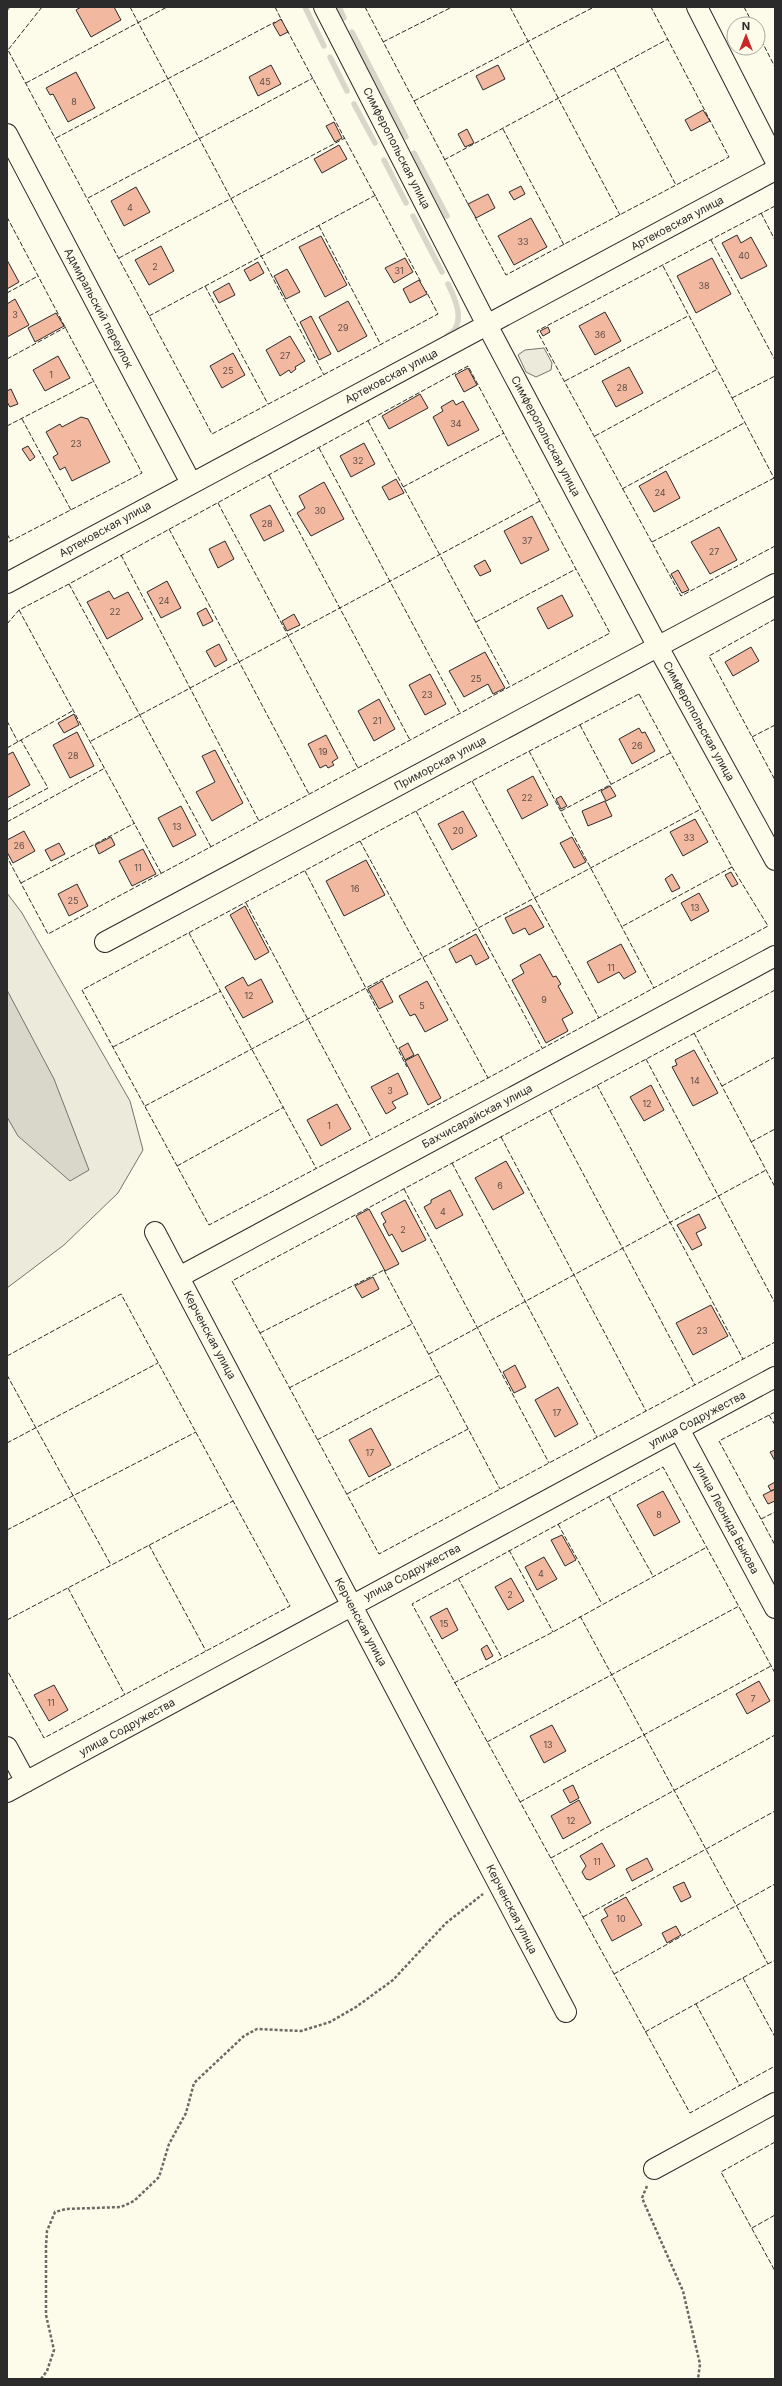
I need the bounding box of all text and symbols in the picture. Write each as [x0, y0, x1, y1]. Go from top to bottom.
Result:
north arrow [726, 16, 766, 56]
text: N [742, 19, 750, 33]
house number: 45 [259, 76, 271, 87]
street label: Симферопольская улица [360, 85, 434, 211]
house number: 8 [71, 96, 77, 107]
street label: Артековская улица [628, 193, 726, 253]
house number: 4 [127, 202, 133, 213]
house number: 33 [517, 236, 529, 247]
street label: Адмиральский переулок [61, 246, 137, 370]
house number: 40 [738, 250, 750, 261]
house number: 2 [152, 261, 158, 272]
house number: 31 [394, 265, 404, 276]
house number: 38 [698, 280, 710, 291]
house number: 3 [12, 309, 18, 320]
house number: 29 [337, 322, 349, 333]
house number: 36 [594, 329, 606, 340]
street label: Артековская улица [342, 346, 440, 406]
house number: 27 [280, 350, 290, 361]
house number: 25 [223, 365, 233, 376]
house number: 1 [49, 369, 53, 380]
street label: Симферопольская улица [508, 373, 584, 499]
house number: 28 [616, 382, 628, 393]
house number: 34 [450, 418, 462, 429]
house number: 23 [70, 438, 82, 449]
house number: 32 [352, 455, 364, 466]
house number: 24 [654, 487, 666, 498]
street label: Артековская улица [57, 498, 153, 560]
house number: 30 [314, 505, 326, 516]
house number: 28 [261, 518, 273, 529]
house number: 37 [522, 535, 532, 546]
house number: 27 [709, 546, 719, 557]
house number: 24 [158, 595, 170, 606]
house number: 22 [110, 606, 120, 617]
street label: Симферопольская улица [660, 659, 738, 783]
house number: 25 [471, 673, 481, 684]
house number: 23 [421, 689, 433, 700]
house number: 21 [372, 715, 382, 726]
street label: Приморская улица [392, 733, 488, 793]
house number: 26 [631, 740, 643, 751]
house number: 19 [318, 746, 328, 757]
house number: 28 [67, 750, 79, 761]
house number: 22 [522, 792, 532, 803]
house number: 13 [172, 821, 182, 832]
house number: 20 [452, 825, 464, 836]
house number: 33 [683, 832, 695, 843]
house number: 26 [13, 840, 25, 851]
house number: 11 [134, 862, 142, 873]
house number: 16 [350, 883, 360, 894]
house number: 25 [68, 895, 78, 906]
house number: 13 [690, 902, 700, 913]
house number: 11 [607, 962, 615, 973]
house number: 12 [244, 990, 254, 1001]
house number: 9 [541, 994, 547, 1005]
house number: 5 [419, 1000, 425, 1011]
house number: 14 [690, 1075, 700, 1086]
street label: Бахчисарайская улица [419, 1081, 535, 1151]
house number: 3 [387, 1085, 393, 1096]
house number: 12 [642, 1098, 652, 1109]
house number: 1 [327, 1120, 331, 1131]
house number: 6 [497, 1180, 503, 1191]
house number: 4 [440, 1206, 446, 1217]
house number: 2 [400, 1224, 406, 1235]
street label: Керченская улица [181, 1288, 239, 1382]
house number: 23 [696, 1325, 708, 1336]
street label: улица Содружества [646, 1388, 748, 1450]
house number: 17 [553, 1407, 561, 1418]
house number: 17 [366, 1447, 374, 1458]
street label: улица Леонида Быкова [692, 1460, 762, 1576]
house number: 8 [656, 1509, 662, 1520]
street label: улица Содружества [361, 1541, 463, 1603]
house number: 4 [538, 1568, 544, 1579]
street label: Керченская улица [332, 1575, 390, 1669]
house number: 2 [507, 1589, 513, 1600]
house number: 15 [439, 1618, 449, 1629]
house number: 7 [750, 1693, 756, 1704]
street label: улица Содружества [77, 1695, 177, 1759]
house number: 11 [47, 1697, 55, 1708]
house number: 13 [543, 1739, 553, 1750]
house number: 12 [566, 1815, 576, 1826]
house number: 11 [593, 1856, 601, 1867]
street label: Керченская улица [483, 1862, 541, 1956]
house number: 10 [616, 1913, 626, 1924]

